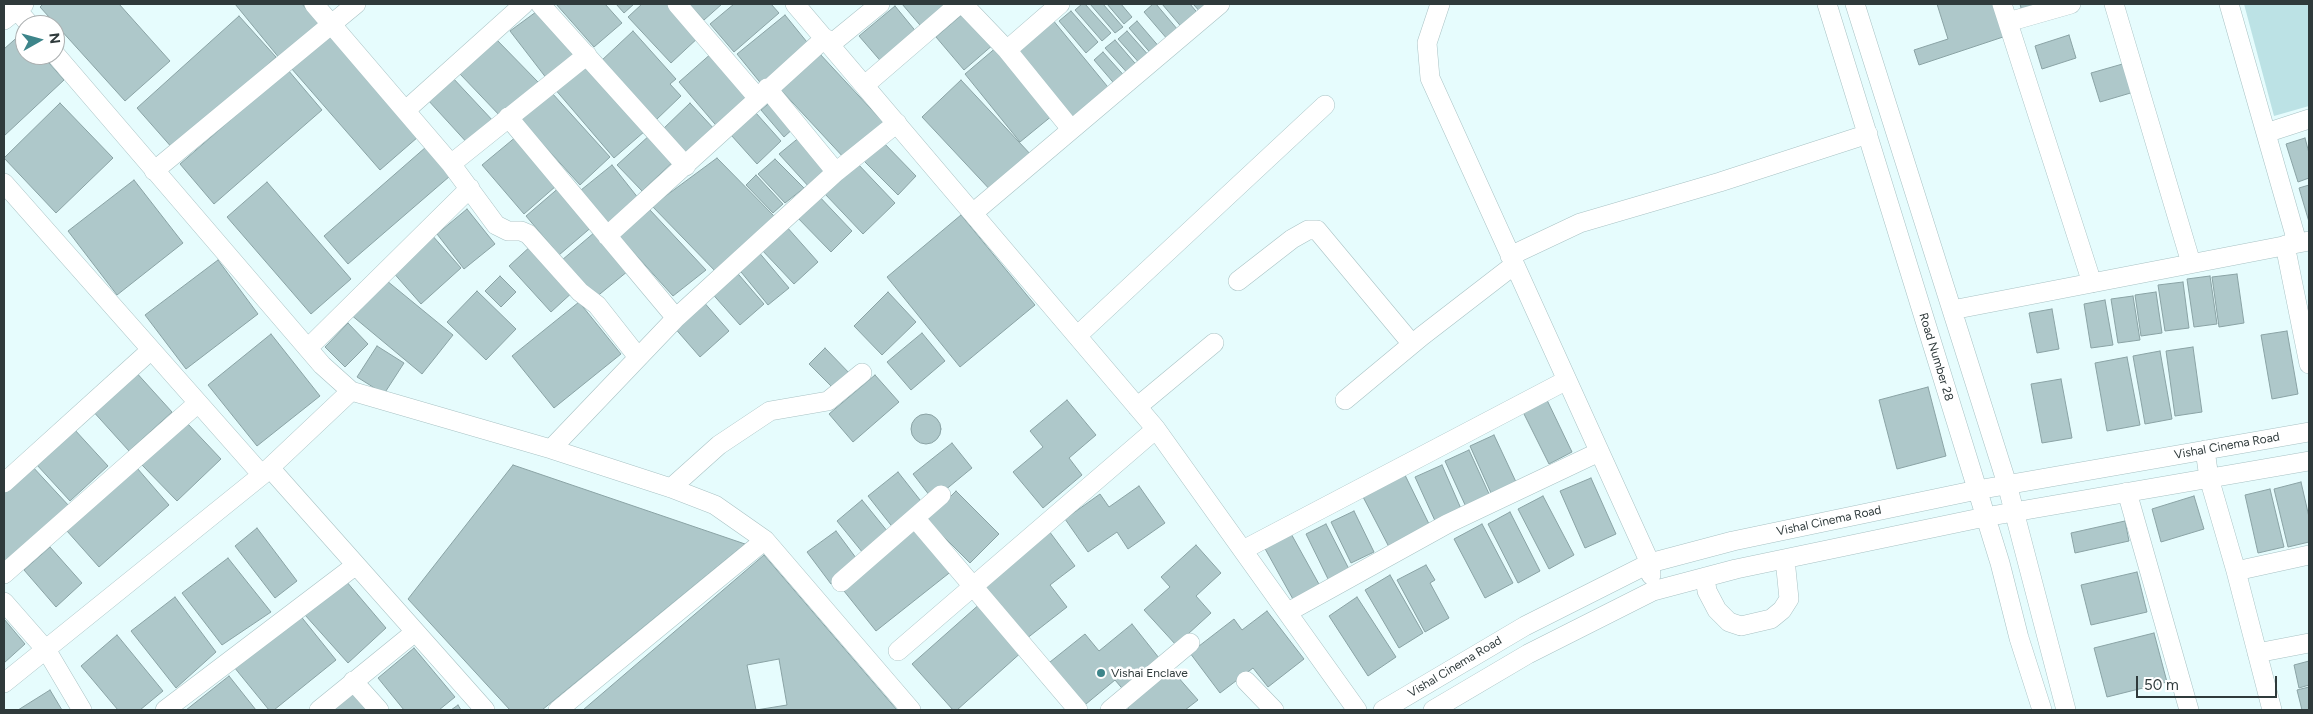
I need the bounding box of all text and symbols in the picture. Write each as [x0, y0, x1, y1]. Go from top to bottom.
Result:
north arrow [15, 15, 65, 65]
text: N [45, 32, 63, 45]
street label: Road Number 28 [1916, 311, 1956, 403]
street label: Vishal Cinema Road [2173, 430, 2281, 462]
street label: Vishal Cinema Road [1775, 503, 1883, 539]
street label: Vishal Cinema Road [1406, 633, 1504, 701]
place label: Vishai Enclave [1111, 666, 1188, 680]
scale bar [2138, 666, 2279, 698]
marker: Vishai Enclave [1095, 667, 1107, 679]
text: 50 m [2144, 676, 2179, 694]

